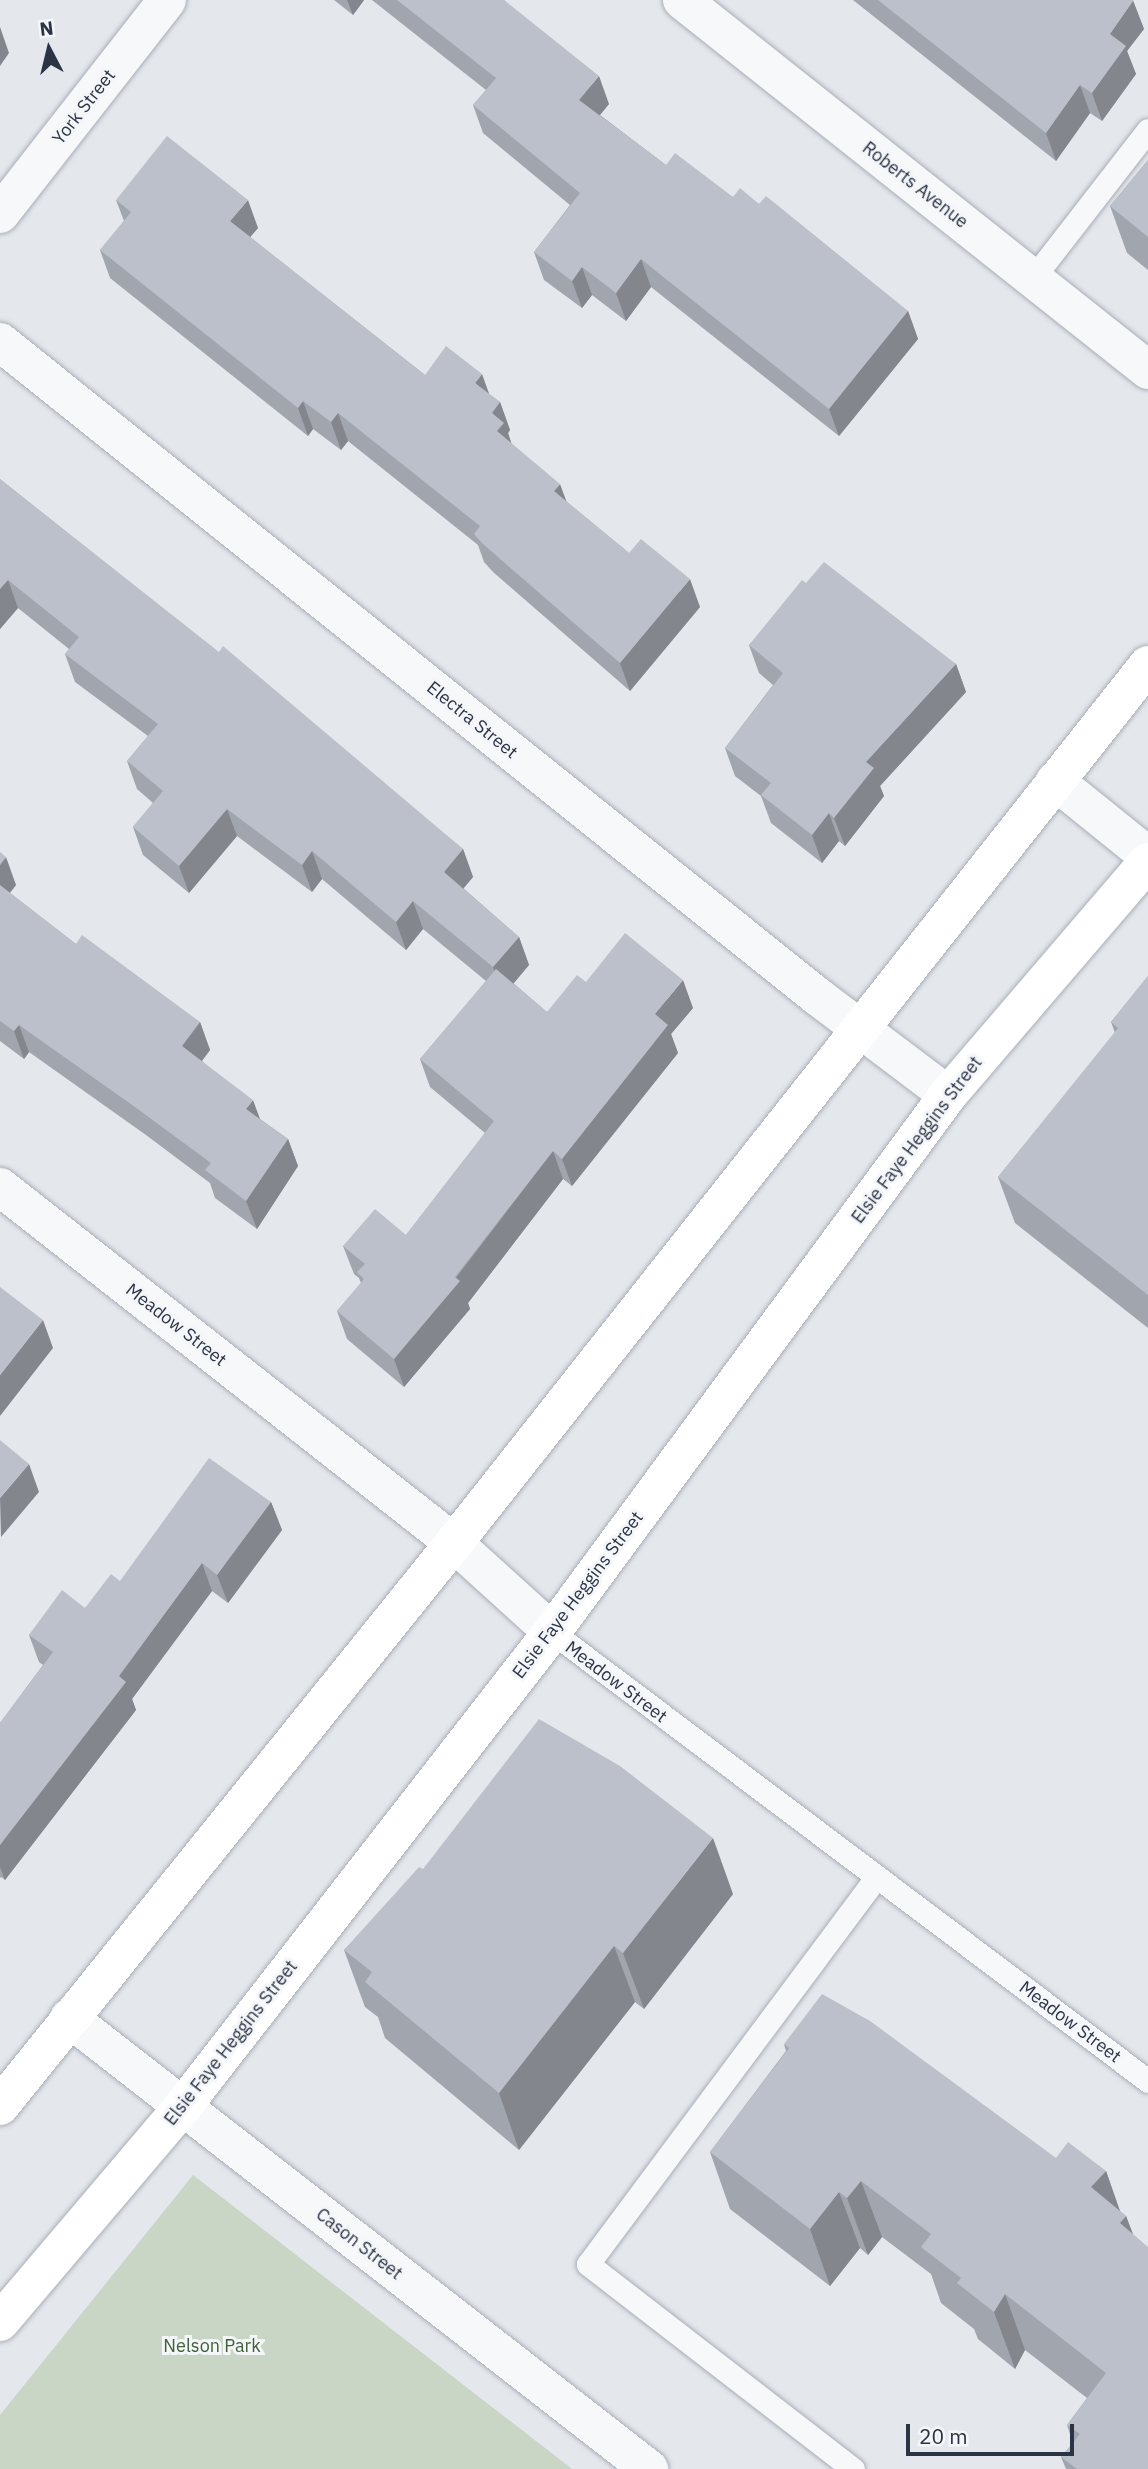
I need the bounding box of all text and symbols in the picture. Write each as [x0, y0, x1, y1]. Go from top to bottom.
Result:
north arrow [14, 14, 84, 84]
text: N [38, 15, 55, 41]
street label: York Street [48, 65, 120, 149]
street label: Roberts Avenue [858, 137, 972, 233]
street label: Electra Street [422, 677, 522, 763]
street label: Elsie Faye Heggins Street [847, 1052, 987, 1228]
street label: Meadow Street [121, 1279, 231, 1371]
street label: Elsie Faye Heggins Street [508, 1507, 648, 1683]
street label: Meadow Street [561, 1637, 671, 1727]
street label: Elsie Faye Heggins Street [160, 1956, 302, 2130]
street label: Meadow Street [1015, 1977, 1125, 2067]
street label: Cason Street [312, 2204, 406, 2284]
park label: Nelson Park [163, 2335, 261, 2357]
scale bar [910, 2410, 1078, 2454]
text: 20 m [919, 2422, 968, 2450]

